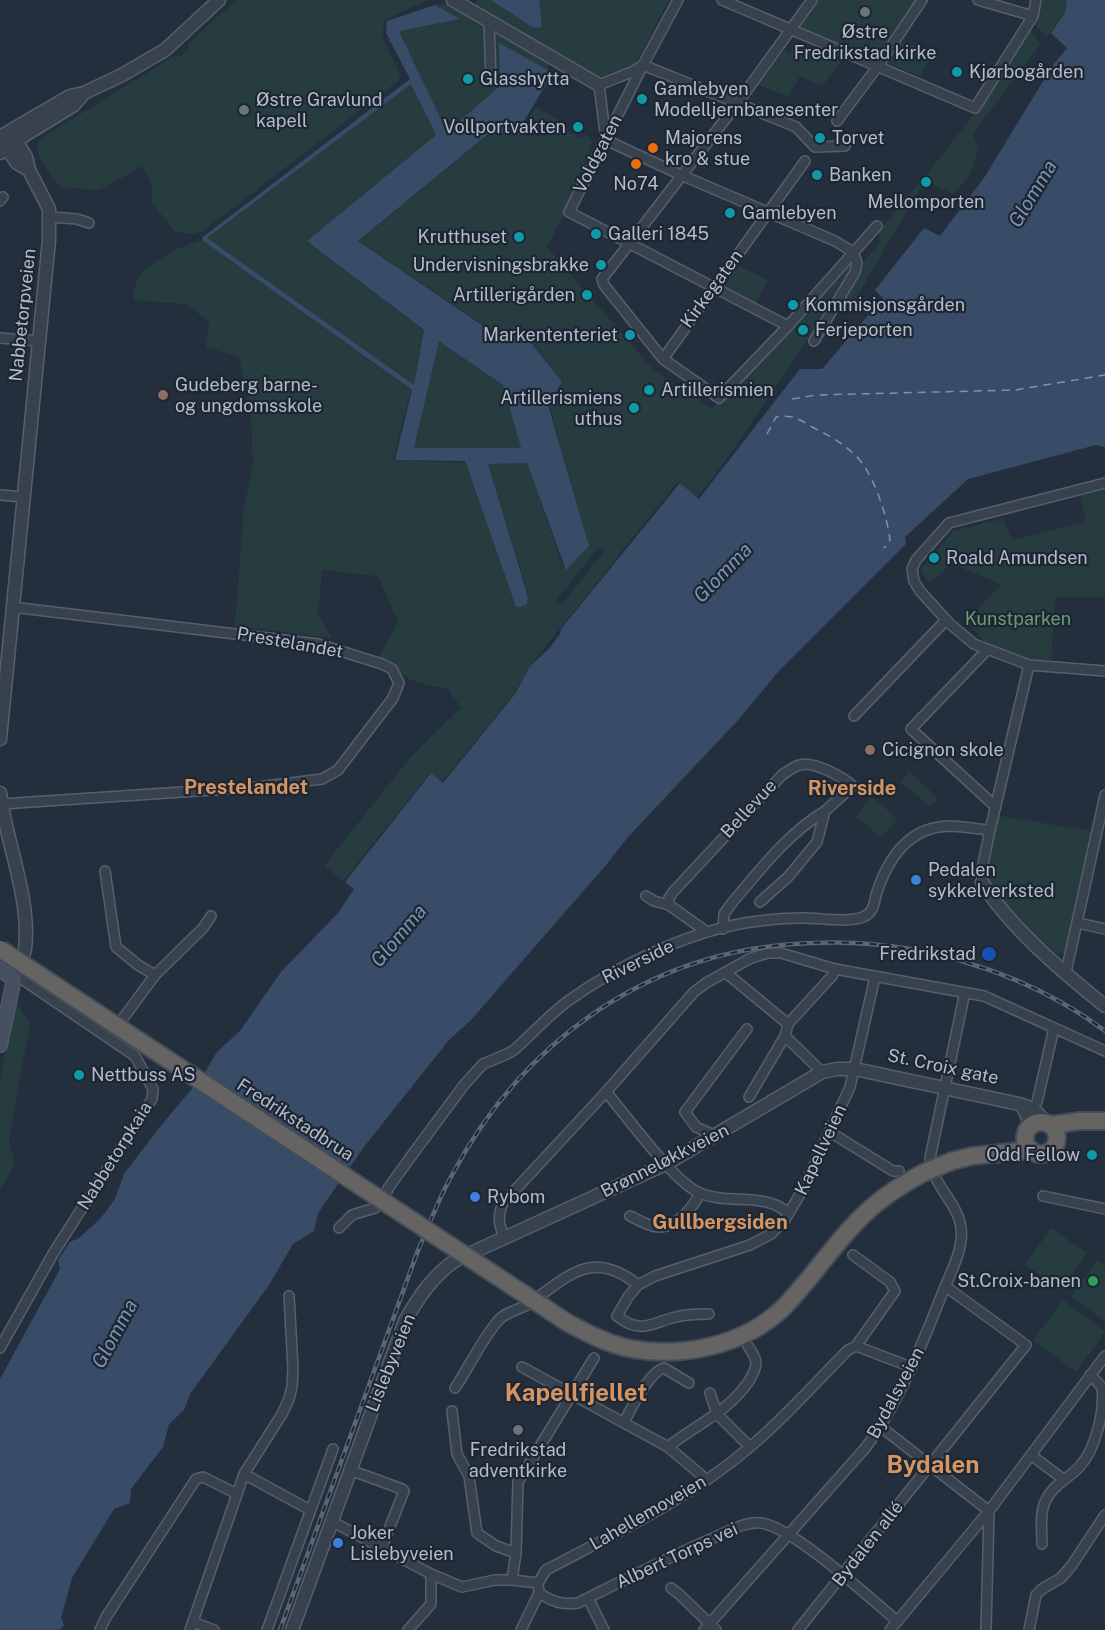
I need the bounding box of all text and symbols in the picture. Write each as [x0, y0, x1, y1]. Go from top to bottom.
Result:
marker: Østre Fredrikstad kirke [858, 5, 872, 19]
place label: Østre Fredrikstad kirke [794, 21, 936, 63]
place label: Kjørbogården [969, 61, 1084, 83]
marker: Kjørbogården [950, 65, 964, 79]
place label: Glasshytta [480, 68, 569, 90]
marker: Glasshytta [461, 72, 475, 86]
place label: Gamlebyen Modelljernbanesenter [654, 78, 838, 121]
place label: Østre Gravlund kapell [256, 89, 382, 132]
marker: Gamlebyen Modelljernbanesenter [635, 92, 649, 106]
marker: Østre Gravlund kapell [237, 103, 251, 117]
street label: Voldgaten [569, 111, 627, 197]
place label: Vollportvakten [443, 116, 566, 138]
marker: Vollportvakten [571, 120, 585, 134]
place label: Majorens kro & stue [665, 127, 750, 170]
place label: Torvet [832, 127, 885, 149]
marker: Torvet [813, 131, 827, 145]
marker: Majorens kro & stue [646, 141, 660, 155]
water label: Glomma [1004, 156, 1062, 232]
marker: No74 [629, 157, 643, 171]
place label: Banken [829, 164, 892, 186]
marker: Banken [810, 168, 824, 182]
place label: No74 [613, 173, 659, 195]
marker: Mellomporten [919, 175, 933, 189]
place label: Mellomporten [868, 191, 984, 213]
place label: Gamlebyen [742, 202, 837, 224]
marker: Gamlebyen [723, 206, 737, 220]
place label: Galleri 1845 [608, 223, 709, 245]
place label: Krutthuset [417, 226, 507, 248]
marker: Galleri 1845 [589, 227, 603, 241]
marker: Krutthuset [512, 230, 526, 244]
street label: Kirkegaten [676, 246, 748, 332]
street label: Nabbetorpveien [5, 248, 41, 382]
place label: Undervisningsbrakke [412, 254, 589, 276]
marker: Undervisningsbrakke [594, 258, 608, 272]
place label: Artillerigården [453, 284, 575, 306]
marker: Artillerigården [580, 288, 594, 302]
place label: Kommisjonsgården [805, 294, 965, 316]
marker: Kommisjonsgården [786, 298, 800, 312]
place label: Ferjeporten [815, 319, 913, 341]
marker: Ferjeporten [796, 323, 810, 337]
place label: Markententeriet [483, 324, 618, 346]
marker: Markententeriet [623, 328, 637, 342]
place label: Gudeberg barne- og ungdomsskole [175, 374, 322, 416]
place label: Artillerismien [661, 379, 774, 401]
marker: Artillerismien [642, 383, 656, 397]
place label: Artillerismiens uthus [500, 387, 622, 430]
marker: Gudeberg barne- og ungdomsskole [156, 388, 170, 402]
marker: Artillerismiens uthus [627, 401, 641, 415]
water label: Glomma [689, 538, 757, 608]
place label: Roald Amundsen [946, 547, 1088, 569]
marker: Roald Amundsen [927, 551, 941, 565]
park label: Kunstparken [965, 608, 1071, 630]
street label: Prestelandet [235, 623, 345, 663]
place label: Cicignon skole [882, 739, 1004, 761]
marker: Cicignon skole [863, 743, 877, 757]
street label: Bellevue [716, 775, 782, 843]
district label: Prestelandet [184, 776, 308, 800]
district label: Riverside [808, 777, 896, 801]
place label: Pedalen sykkelverksted [928, 859, 1054, 902]
marker: Pedalen sykkelverksted [909, 873, 923, 887]
water label: Glomma [366, 900, 432, 972]
street label: Riverside [599, 935, 677, 989]
place label: Fredrikstad [879, 943, 976, 965]
marker: Fredrikstad [980, 945, 998, 963]
street label: St. Croix gate [885, 1045, 1001, 1089]
place label: Nettbuss AS [91, 1064, 196, 1086]
marker: Nettbuss AS [72, 1068, 86, 1082]
street label: Fredrikstadbrua [233, 1074, 357, 1166]
street label: Nabbetorpkaia [73, 1098, 157, 1214]
street label: Kapellveien [791, 1101, 851, 1199]
street label: Brønneløkkveien [597, 1119, 733, 1203]
place label: Odd Fellow [986, 1144, 1080, 1166]
marker: Odd Fellow [1085, 1148, 1099, 1162]
place label: Rybom [487, 1186, 545, 1208]
marker: Rybom [468, 1190, 482, 1204]
district label: Gullbergsiden [652, 1211, 788, 1235]
place label: St.Croix-banen [957, 1270, 1081, 1292]
marker: St.Croix-banen [1086, 1274, 1100, 1288]
water label: Glomma [87, 1296, 143, 1372]
street label: Lislebyveien [362, 1311, 420, 1415]
street label: Bydalsveien [863, 1344, 929, 1442]
district label: Kapellfjellet [505, 1380, 647, 1408]
marker: Fredrikstad adventkirke [511, 1423, 525, 1437]
place label: Fredrikstad adventkirke [469, 1439, 567, 1482]
district label: Bydalen [887, 1452, 979, 1480]
street label: Lahellemoveien [586, 1471, 710, 1555]
street label: Bydalen allé [828, 1497, 908, 1591]
street label: Albert Torps vei [613, 1518, 741, 1594]
place label: Joker Lislebyveien [350, 1522, 454, 1564]
marker: Joker Lislebyveien [331, 1536, 345, 1550]

